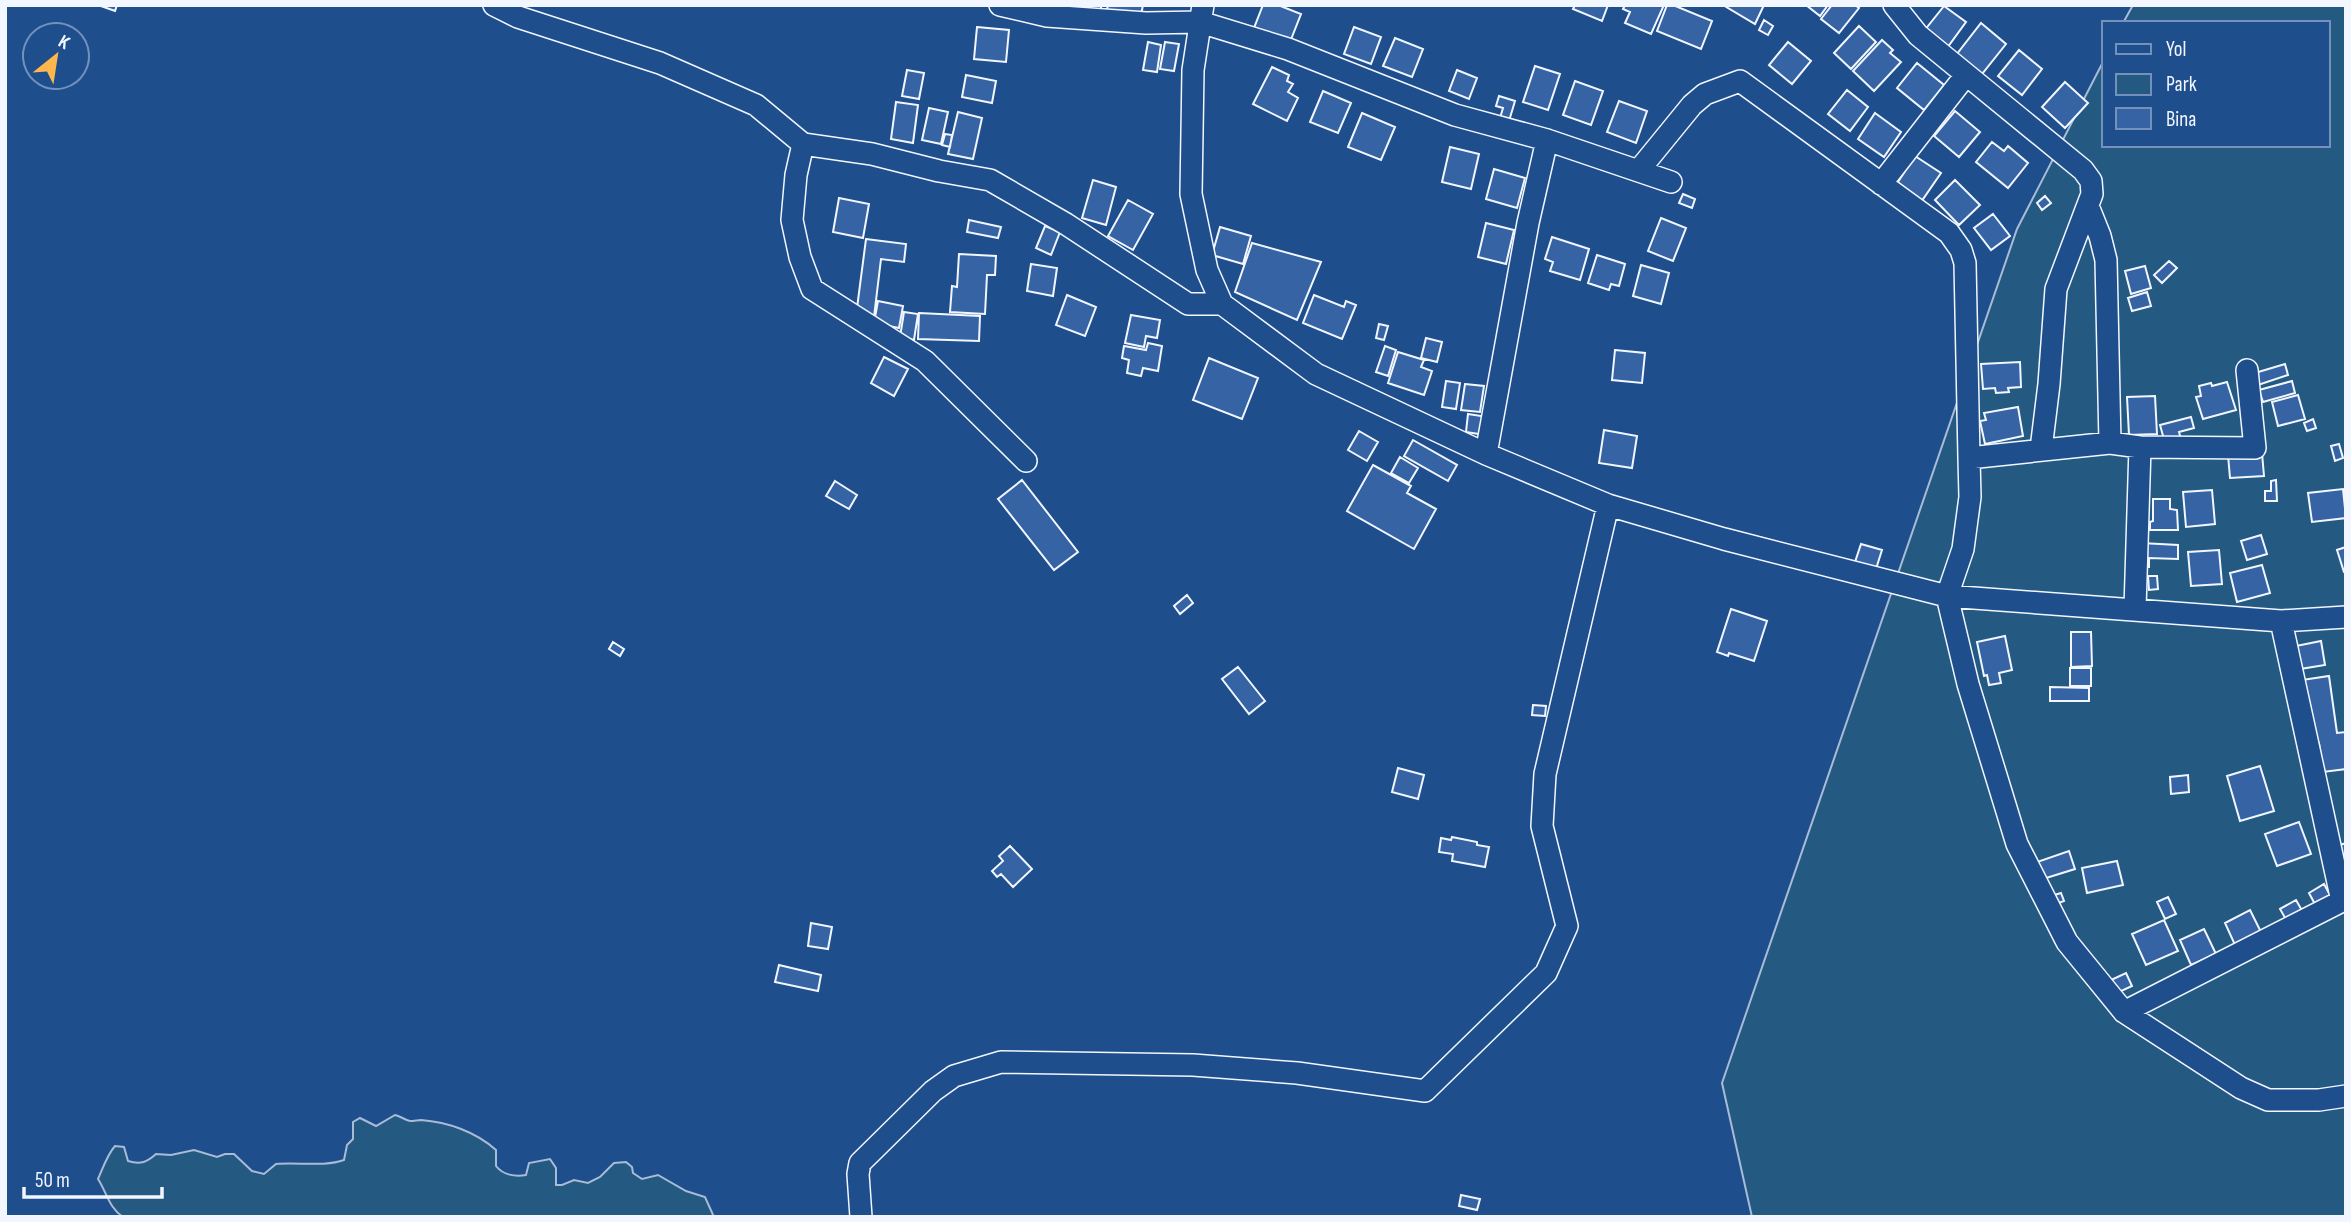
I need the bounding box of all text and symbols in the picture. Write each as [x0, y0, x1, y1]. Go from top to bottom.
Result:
north arrow [21, 21, 91, 91]
legend [2102, 21, 2330, 147]
text: K [54, 30, 74, 55]
text: Yol [2166, 37, 2186, 62]
text: Park [2166, 72, 2197, 97]
text: Bina [2166, 107, 2196, 132]
scale bar [24, 1156, 163, 1200]
text: 50 m [35, 1168, 70, 1193]

